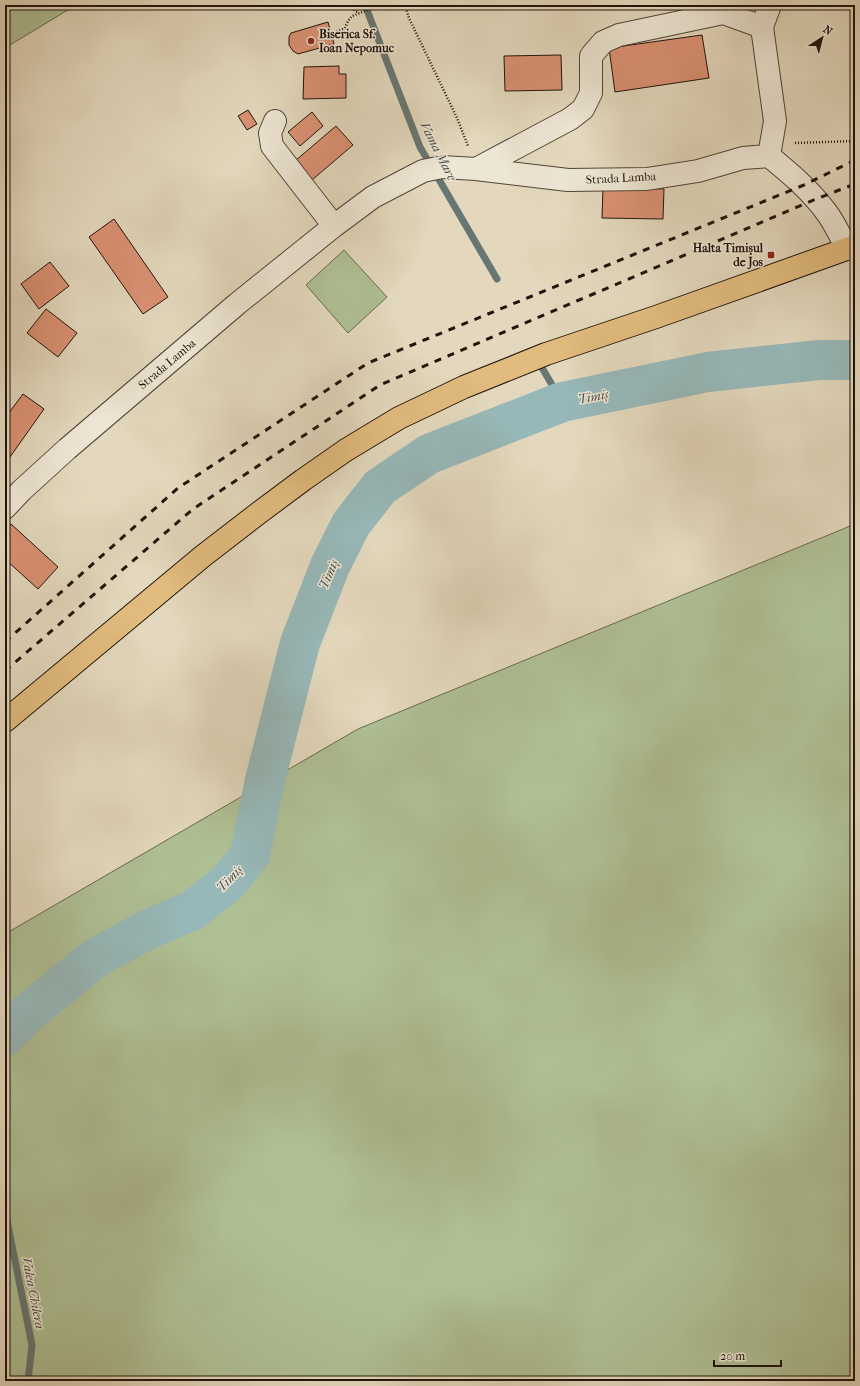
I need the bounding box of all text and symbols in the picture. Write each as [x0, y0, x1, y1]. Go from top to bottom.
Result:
north arrow [802, 18, 842, 58]
text: N [820, 23, 835, 38]
place label: Biserica Sf. Ioan Nepomuc [319, 27, 395, 56]
marker: Biserica Sf. Ioan Nepomuc [306, 36, 316, 46]
water label: Vama Mare [417, 119, 460, 184]
street label: Strada Lamba [585, 169, 657, 187]
place label: Halta Timișul de Jos [693, 241, 764, 270]
marker: Halta Timișul de Jos [766, 250, 776, 260]
street label: Strada Lamba [136, 336, 199, 392]
water label: Timiș [577, 386, 611, 407]
water label: Timiș [316, 556, 342, 591]
water label: Timiș [213, 861, 246, 895]
water label: Valea Chilera [19, 1256, 48, 1330]
scale bar [714, 1342, 781, 1368]
text: 20 m [720, 1349, 745, 1363]

